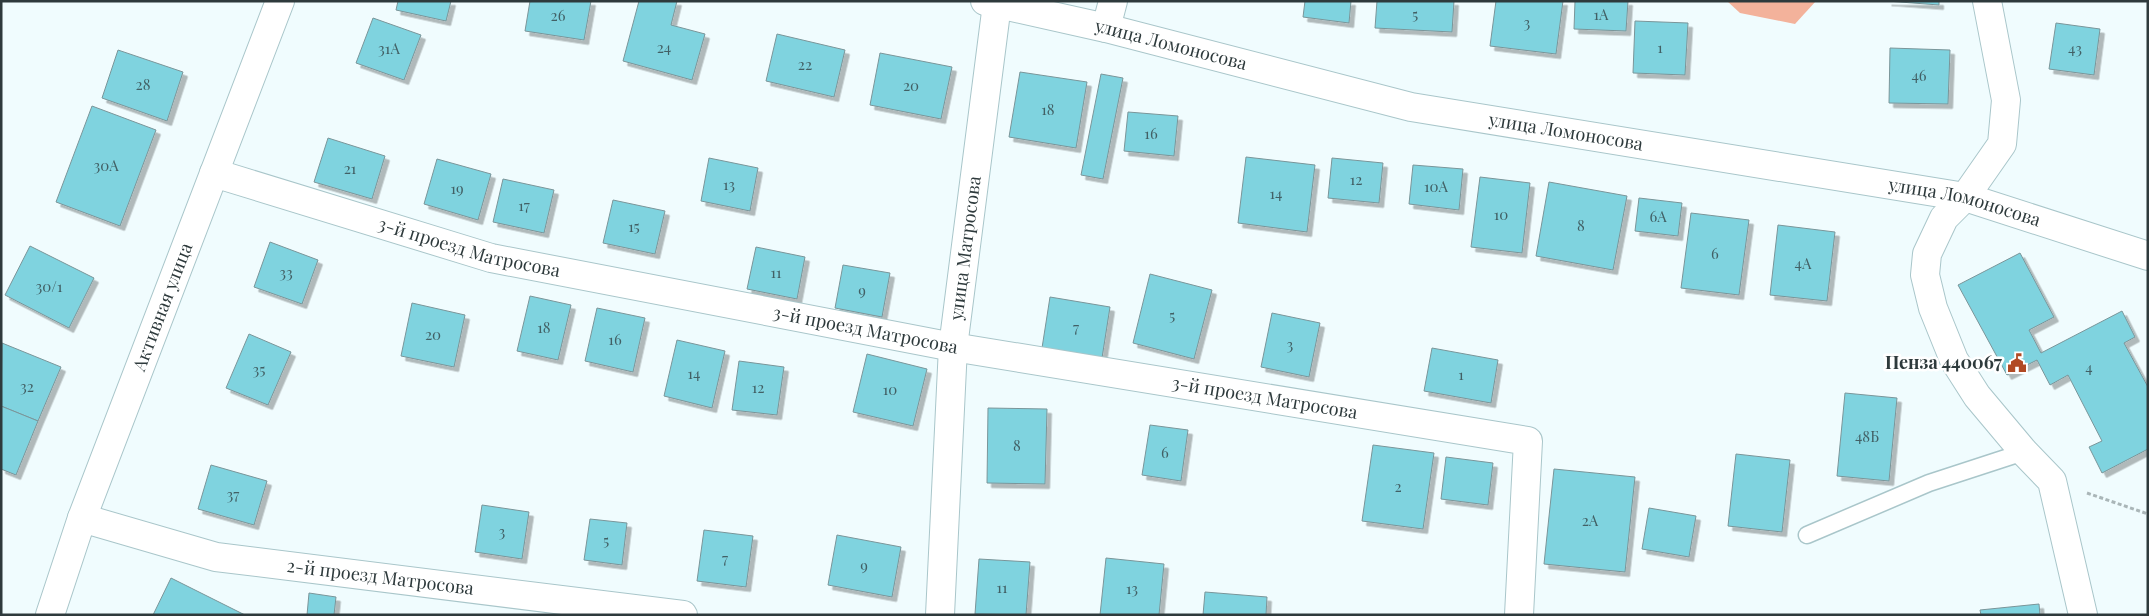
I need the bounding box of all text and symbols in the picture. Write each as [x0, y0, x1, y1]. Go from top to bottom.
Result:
house number: 5 [1412, 4, 1418, 24]
house number: 1А [1593, 4, 1609, 24]
house number: 26 [551, 5, 566, 25]
house number: 3 [1524, 12, 1531, 32]
street label: улица Ломоносова [1092, 13, 1250, 75]
house number: 24 [657, 37, 671, 57]
house number: 1 [1657, 37, 1663, 57]
house number: 31А [378, 38, 400, 58]
house number: 43 [2068, 38, 2082, 58]
house number: 22 [798, 54, 812, 74]
house number: 46 [1911, 65, 1927, 85]
house number: 28 [136, 74, 151, 94]
house number: 20 [903, 75, 919, 95]
house number: 18 [1041, 99, 1055, 119]
street label: улица Ломоносова [1486, 107, 1645, 156]
house number: 16 [1144, 123, 1158, 143]
house number: 30А [93, 155, 119, 175]
house number: 21 [344, 158, 357, 178]
house number: 12 [1350, 169, 1362, 189]
street label: улица Ломоносова [1886, 172, 2044, 232]
house number: 13 [723, 174, 735, 194]
street label: улица Матросова [943, 174, 986, 323]
house number: 10А [1424, 176, 1449, 196]
house number: 19 [450, 178, 464, 198]
house number: 14 [1270, 183, 1282, 203]
house number: 17 [518, 195, 530, 215]
house number: 10 [1494, 204, 1508, 224]
house number: 6А [1649, 206, 1667, 226]
street label: 3-й проезд Матросова [375, 211, 562, 282]
house number: 8 [1577, 215, 1585, 235]
house number: 15 [628, 216, 640, 236]
street label: Активная улица [126, 239, 197, 375]
house number: 6 [1711, 243, 1719, 263]
house number: 4А [1795, 253, 1812, 273]
house number: 33 [279, 262, 293, 282]
house number: 11 [770, 262, 782, 282]
house number: 30/1 [36, 276, 63, 296]
house number: 9 [858, 280, 866, 300]
street label: 3-й проезд Матросова [771, 300, 960, 359]
house number: 5 [1169, 305, 1175, 325]
house number: 18 [537, 317, 551, 337]
house number: 7 [1073, 317, 1079, 337]
house number: 20 [425, 324, 441, 344]
house number: 16 [608, 329, 622, 349]
house number: 3 [1287, 334, 1294, 354]
place label: Пенза 440067 [1885, 350, 2003, 374]
public building icon: Пенза 440067 [2006, 352, 2028, 374]
house number: 4 [2085, 357, 2093, 377]
house number: 35 [253, 359, 266, 379]
house number: 14 [688, 363, 700, 383]
house number: 1 [1458, 364, 1464, 384]
street label: 3-й проезд Матросова [1170, 370, 1360, 424]
house number: 32 [20, 376, 34, 396]
house number: 12 [752, 377, 764, 397]
house number: 10 [883, 379, 897, 399]
house number: 48Б [1855, 426, 1879, 446]
house number: 8 [1013, 435, 1021, 455]
house number: 6 [1161, 442, 1169, 462]
house number: 2 [1394, 476, 1402, 496]
house number: 37 [227, 484, 239, 504]
house number: 2А [1582, 510, 1599, 530]
house number: 3 [499, 521, 506, 541]
house number: 5 [603, 530, 609, 550]
house number: 7 [722, 548, 728, 568]
street label: 2-й проезд Матросова [285, 553, 475, 600]
house number: 9 [860, 555, 868, 575]
house number: 11 [996, 577, 1008, 597]
house number: 13 [1126, 578, 1138, 598]

